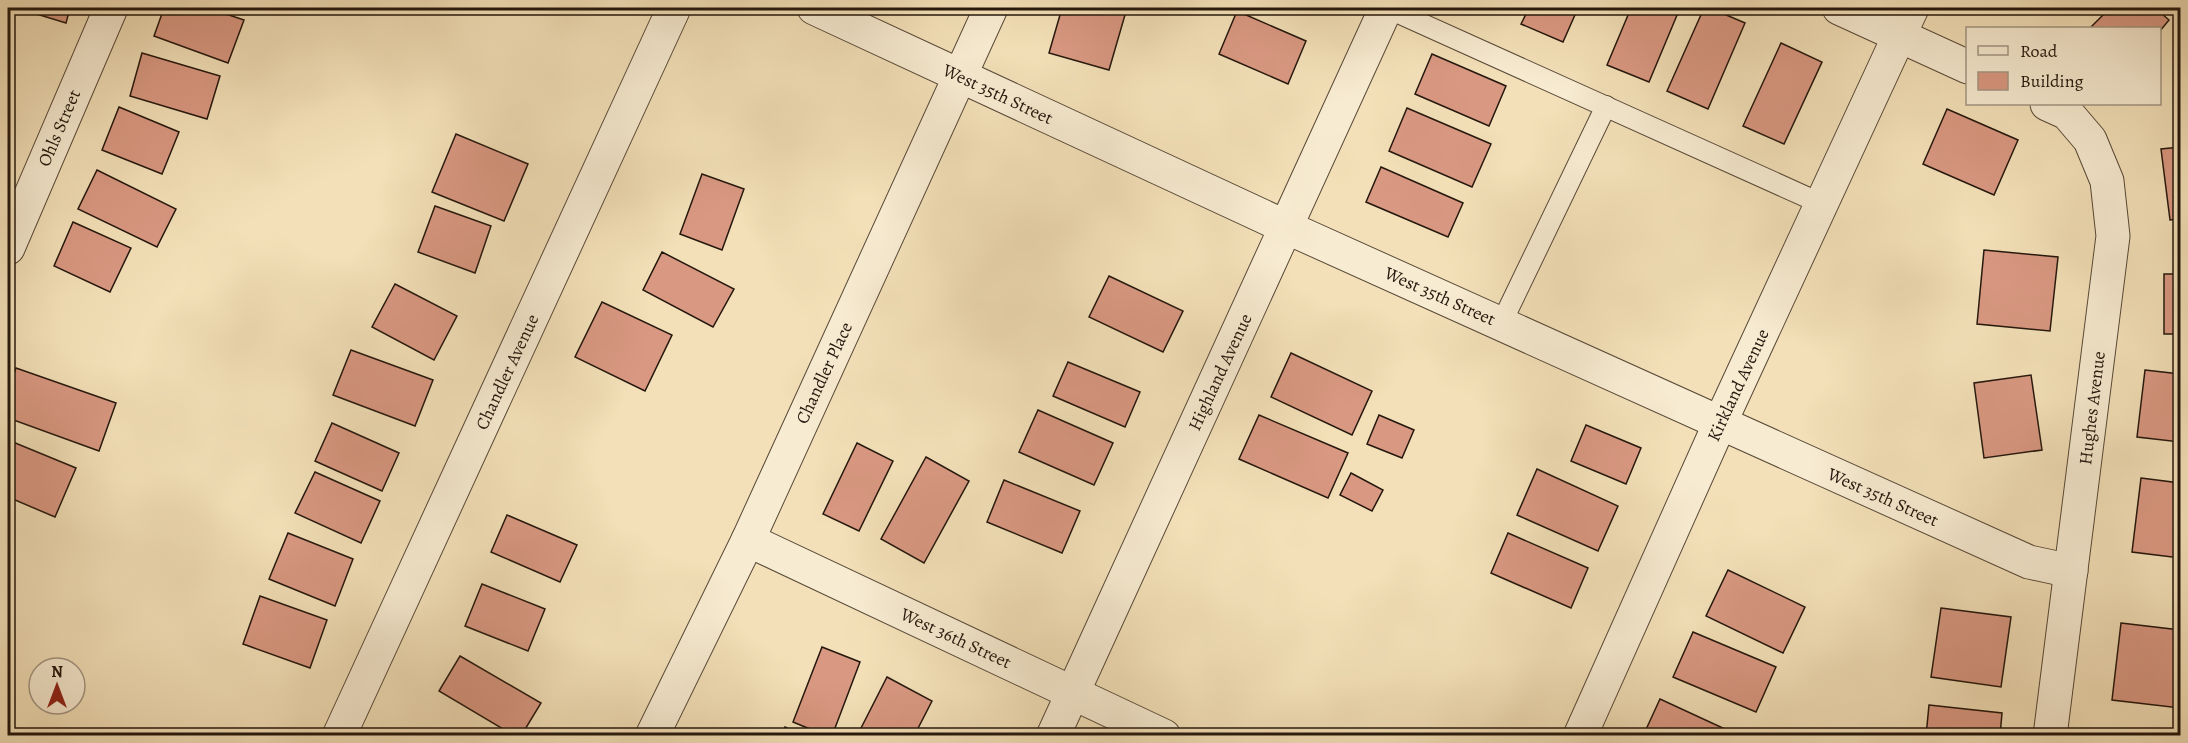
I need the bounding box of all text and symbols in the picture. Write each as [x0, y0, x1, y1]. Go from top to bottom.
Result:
legend [1966, 27, 2161, 105]
text: Road [2020, 39, 2058, 63]
street label: West 35th Street [938, 58, 1057, 130]
text: Building [2020, 69, 2084, 93]
street label: Ohls Street [32, 86, 86, 170]
street label: West 35th Street [1380, 260, 1499, 331]
street label: Chandler Avenue [470, 310, 544, 434]
street label: Highland Avenue [1182, 310, 1258, 434]
street label: Chandler Place [790, 318, 858, 428]
street label: Kirkland Avenue [1701, 325, 1775, 445]
street label: Hughes Avenue [2073, 350, 2111, 466]
street label: West 35th Street [1823, 461, 1942, 532]
street label: West 36th Street [896, 601, 1015, 674]
north arrow [27, 656, 87, 716]
text: N [51, 661, 63, 683]

